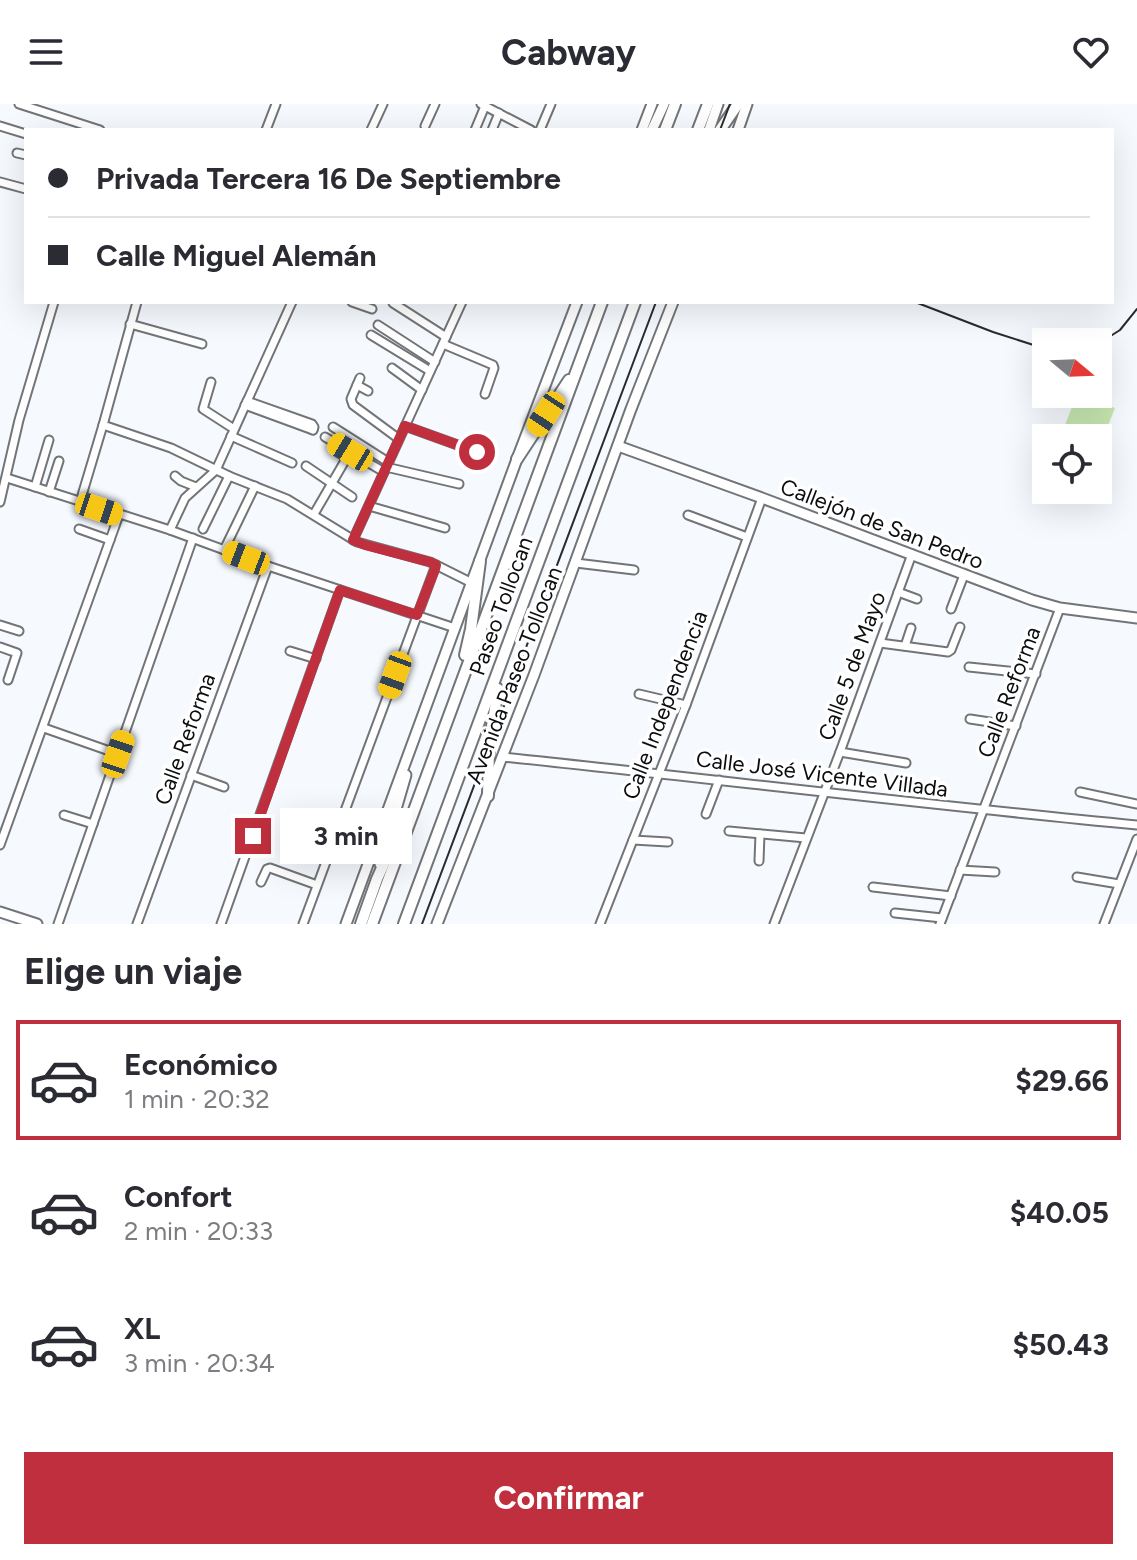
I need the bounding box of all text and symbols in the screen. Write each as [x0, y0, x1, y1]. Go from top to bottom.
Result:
icon: menu [24, 30, 68, 74]
icon: heart [1069, 30, 1113, 74]
text: Cabway [501, 31, 636, 74]
text: Privada Tercera 16 De Septiembre [96, 160, 561, 197]
text: Calle Miguel Alemán [96, 237, 377, 274]
north arrow [1032, 328, 1112, 408]
map controls [1032, 328, 1112, 504]
car [523, 387, 569, 441]
button: locate [1032, 424, 1112, 504]
car [323, 429, 377, 475]
route start [459, 434, 495, 470]
street label: Callejón de San Pedro [777, 473, 987, 575]
car [72, 490, 126, 528]
street label: Paseo Tollocan [463, 533, 539, 679]
car [219, 538, 273, 578]
street label: Avenida Paseo Tollocan [460, 563, 568, 787]
street label: Calle 5 de Mayo [813, 588, 891, 744]
street label: Calle Independencia [617, 607, 713, 803]
street label: Calle Reforma [972, 623, 1046, 761]
car [376, 648, 414, 702]
street label: Calle Reforma [149, 669, 221, 809]
car [99, 727, 137, 781]
street label: Calle José Vicente Villada [694, 745, 950, 803]
callout: 3 min [281, 808, 413, 864]
route end [235, 818, 271, 854]
text: 3 min [314, 820, 378, 852]
text: Elige un viaje [24, 950, 242, 993]
icon: car [28, 1044, 100, 1116]
text: Económico [124, 1046, 278, 1083]
text: $29.66 [1015, 1062, 1109, 1099]
text: 1 min · 20:32 [124, 1083, 270, 1115]
icon: car [28, 1176, 100, 1248]
text: Confort [124, 1178, 233, 1215]
text: $40.05 [1010, 1194, 1109, 1231]
text: 2 min · 20:33 [124, 1215, 273, 1247]
icon: car [28, 1308, 100, 1380]
text: XL [124, 1310, 160, 1347]
text: $50.43 [1012, 1326, 1109, 1363]
text: 3 min · 20:34 [124, 1347, 275, 1379]
button: Confirmar [24, 1452, 1113, 1544]

